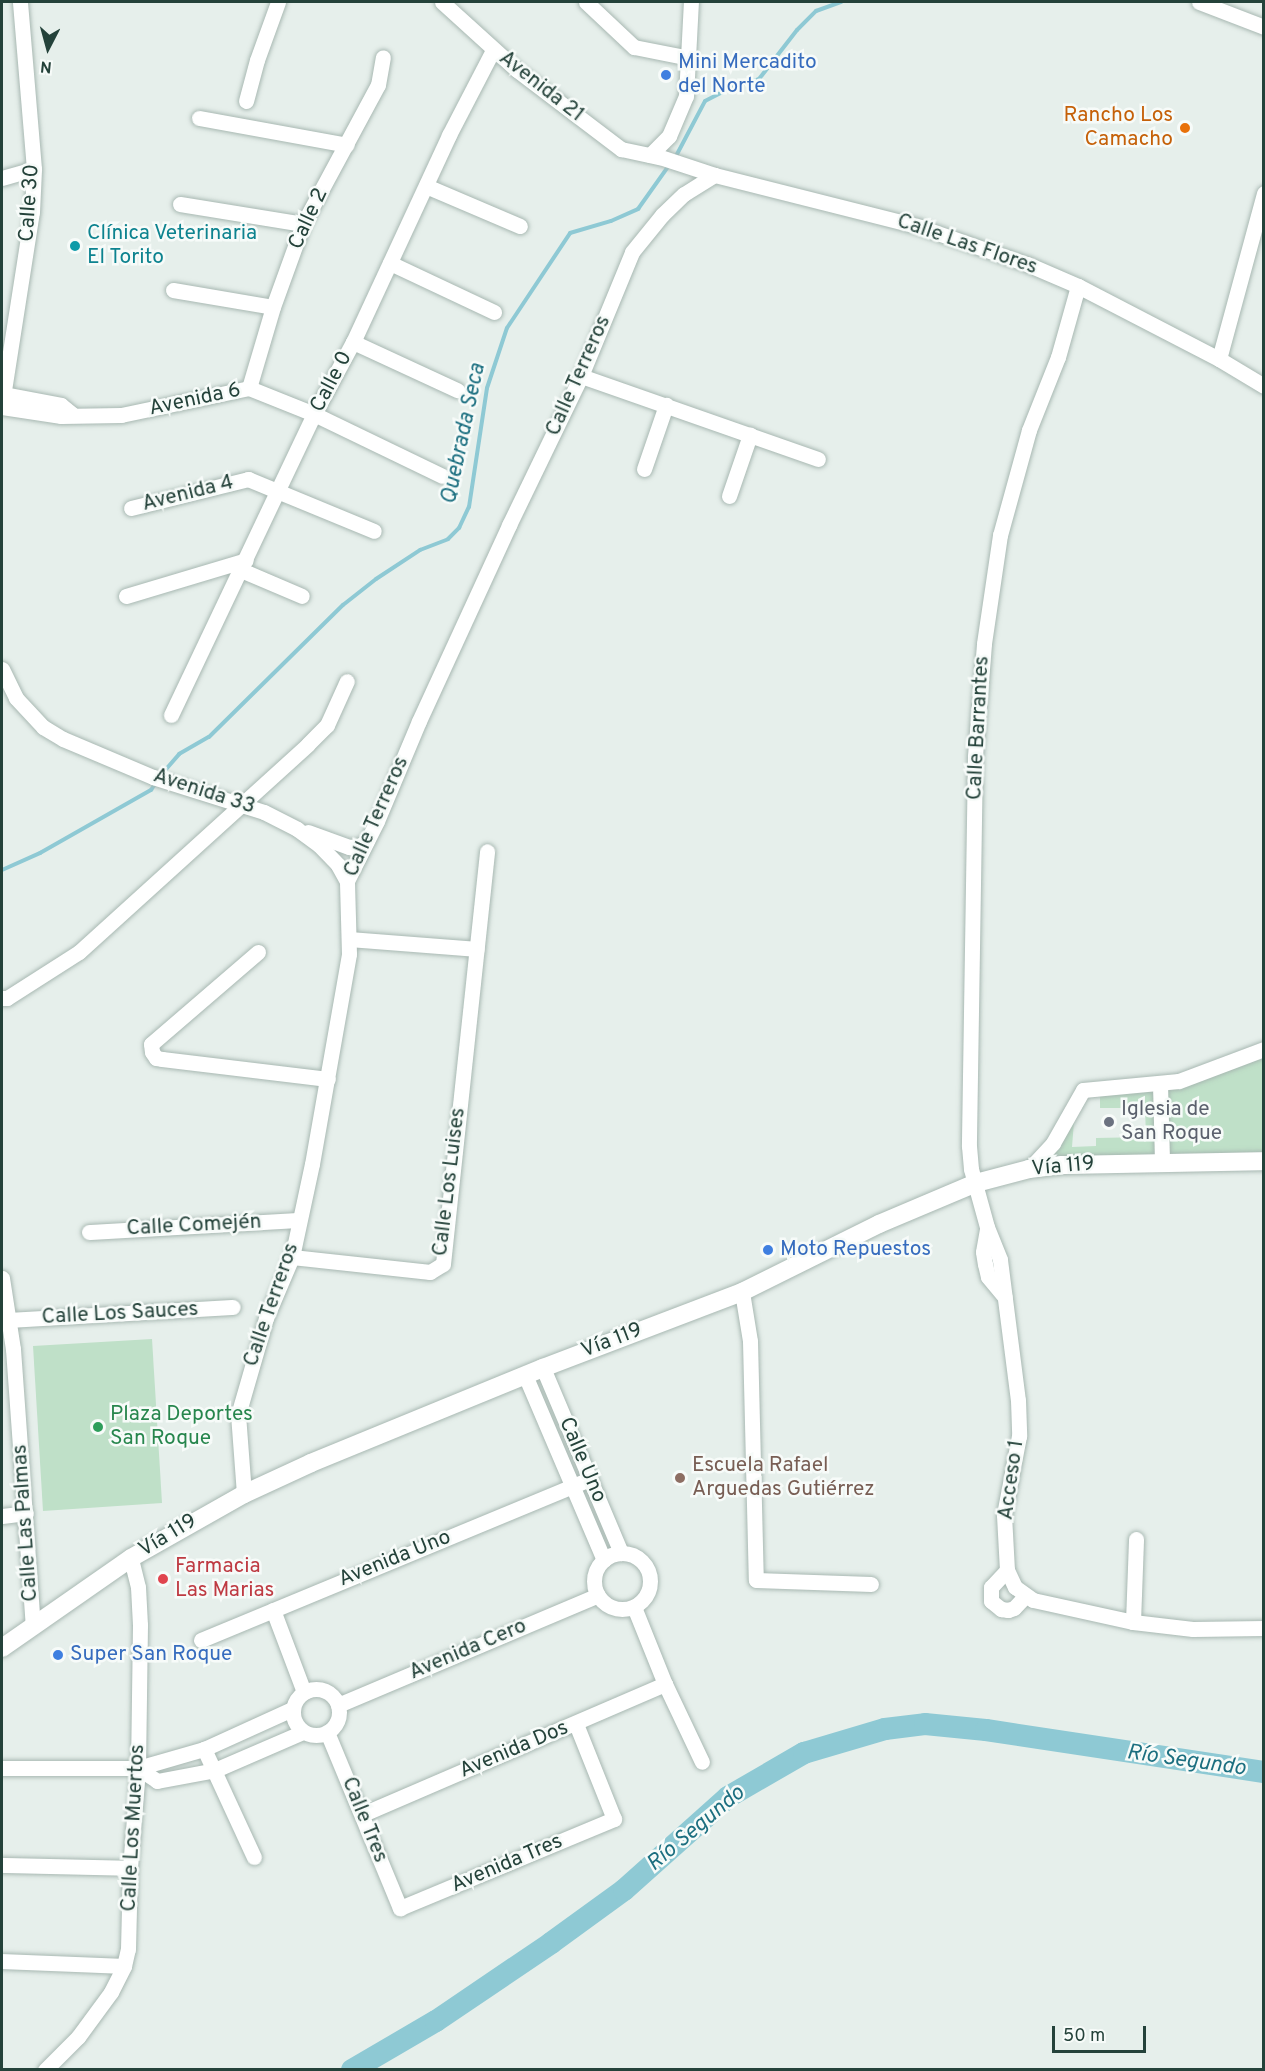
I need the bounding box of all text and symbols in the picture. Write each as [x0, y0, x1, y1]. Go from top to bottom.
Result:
north arrow [18, 18, 78, 78]
street label: Avenida 21 [493, 46, 589, 128]
place label: Mini Mercadito del Norte [678, 50, 817, 100]
text: N [39, 55, 53, 76]
marker: Mini Mercadito del Norte [659, 68, 673, 82]
place label: Rancho Los Camacho [1063, 103, 1173, 153]
marker: Rancho Los Camacho [1178, 121, 1192, 135]
street label: Calle 30 [15, 163, 45, 243]
street label: Calle 2 [284, 184, 334, 254]
street label: Calle Las Flores [893, 209, 1041, 281]
place label: Clínica Veterinaria El Torito [87, 221, 258, 271]
marker: Clínica Veterinaria El Torito [68, 239, 82, 253]
street label: Calle Terreros [541, 312, 617, 440]
street label: Calle 0 [306, 347, 358, 417]
water label: Quebrada Seca [436, 361, 492, 507]
street label: Avenida 6 [147, 378, 243, 422]
street label: Avenida 4 [140, 470, 236, 518]
street label: Calle Barrantes [963, 655, 995, 801]
street label: Calle Terreros [339, 753, 415, 881]
street label: Avenida 33 [150, 764, 258, 820]
place label: Iglesia de San Roque [1121, 1097, 1222, 1147]
street label: Calle Los Luises [428, 1106, 472, 1258]
marker: Iglesia de San Roque [1102, 1115, 1116, 1129]
street label: Vía 119 [1030, 1152, 1096, 1182]
street label: Calle Comején [126, 1210, 262, 1242]
place label: Moto Repuestos [780, 1237, 931, 1263]
street label: Calle Terreros [239, 1239, 305, 1371]
marker: Moto Repuestos [761, 1243, 775, 1257]
street label: Calle Los Sauces [41, 1297, 199, 1331]
street label: Vía 119 [578, 1318, 646, 1364]
place label: Plaza Deportes San Roque [110, 1402, 253, 1452]
street label: Calle Uno [553, 1414, 611, 1506]
marker: Plaza Deportes San Roque [91, 1420, 105, 1434]
street label: Acceso 1 [994, 1438, 1030, 1522]
street label: Calle Las Palmas [8, 1444, 44, 1602]
place label: Escuela Rafael Arguedas Gutiérrez [692, 1453, 875, 1503]
marker: Escuela Rafael Arguedas Gutiérrez [673, 1471, 687, 1485]
street label: Vía 119 [134, 1509, 202, 1563]
street label: Avenida Uno [335, 1525, 455, 1593]
place label: Farmacia Las Marias [175, 1554, 274, 1604]
marker: Farmacia Las Marias [156, 1572, 170, 1586]
street label: Avenida Cero [406, 1614, 530, 1686]
place label: Super San Roque [70, 1642, 232, 1668]
marker: Super San Roque [51, 1648, 65, 1662]
street label: Avenida Dos [456, 1716, 572, 1784]
water label: Río Segundo [1125, 1740, 1247, 1782]
street label: Calle Los Muertos [117, 1744, 151, 1912]
street label: Calle Tres [335, 1773, 393, 1867]
water label: Río Segundo [642, 1780, 750, 1878]
street label: Avenida Tres [447, 1829, 567, 1899]
scale bar [1055, 2014, 1150, 2052]
text: 50 m [1063, 2025, 1105, 2048]

